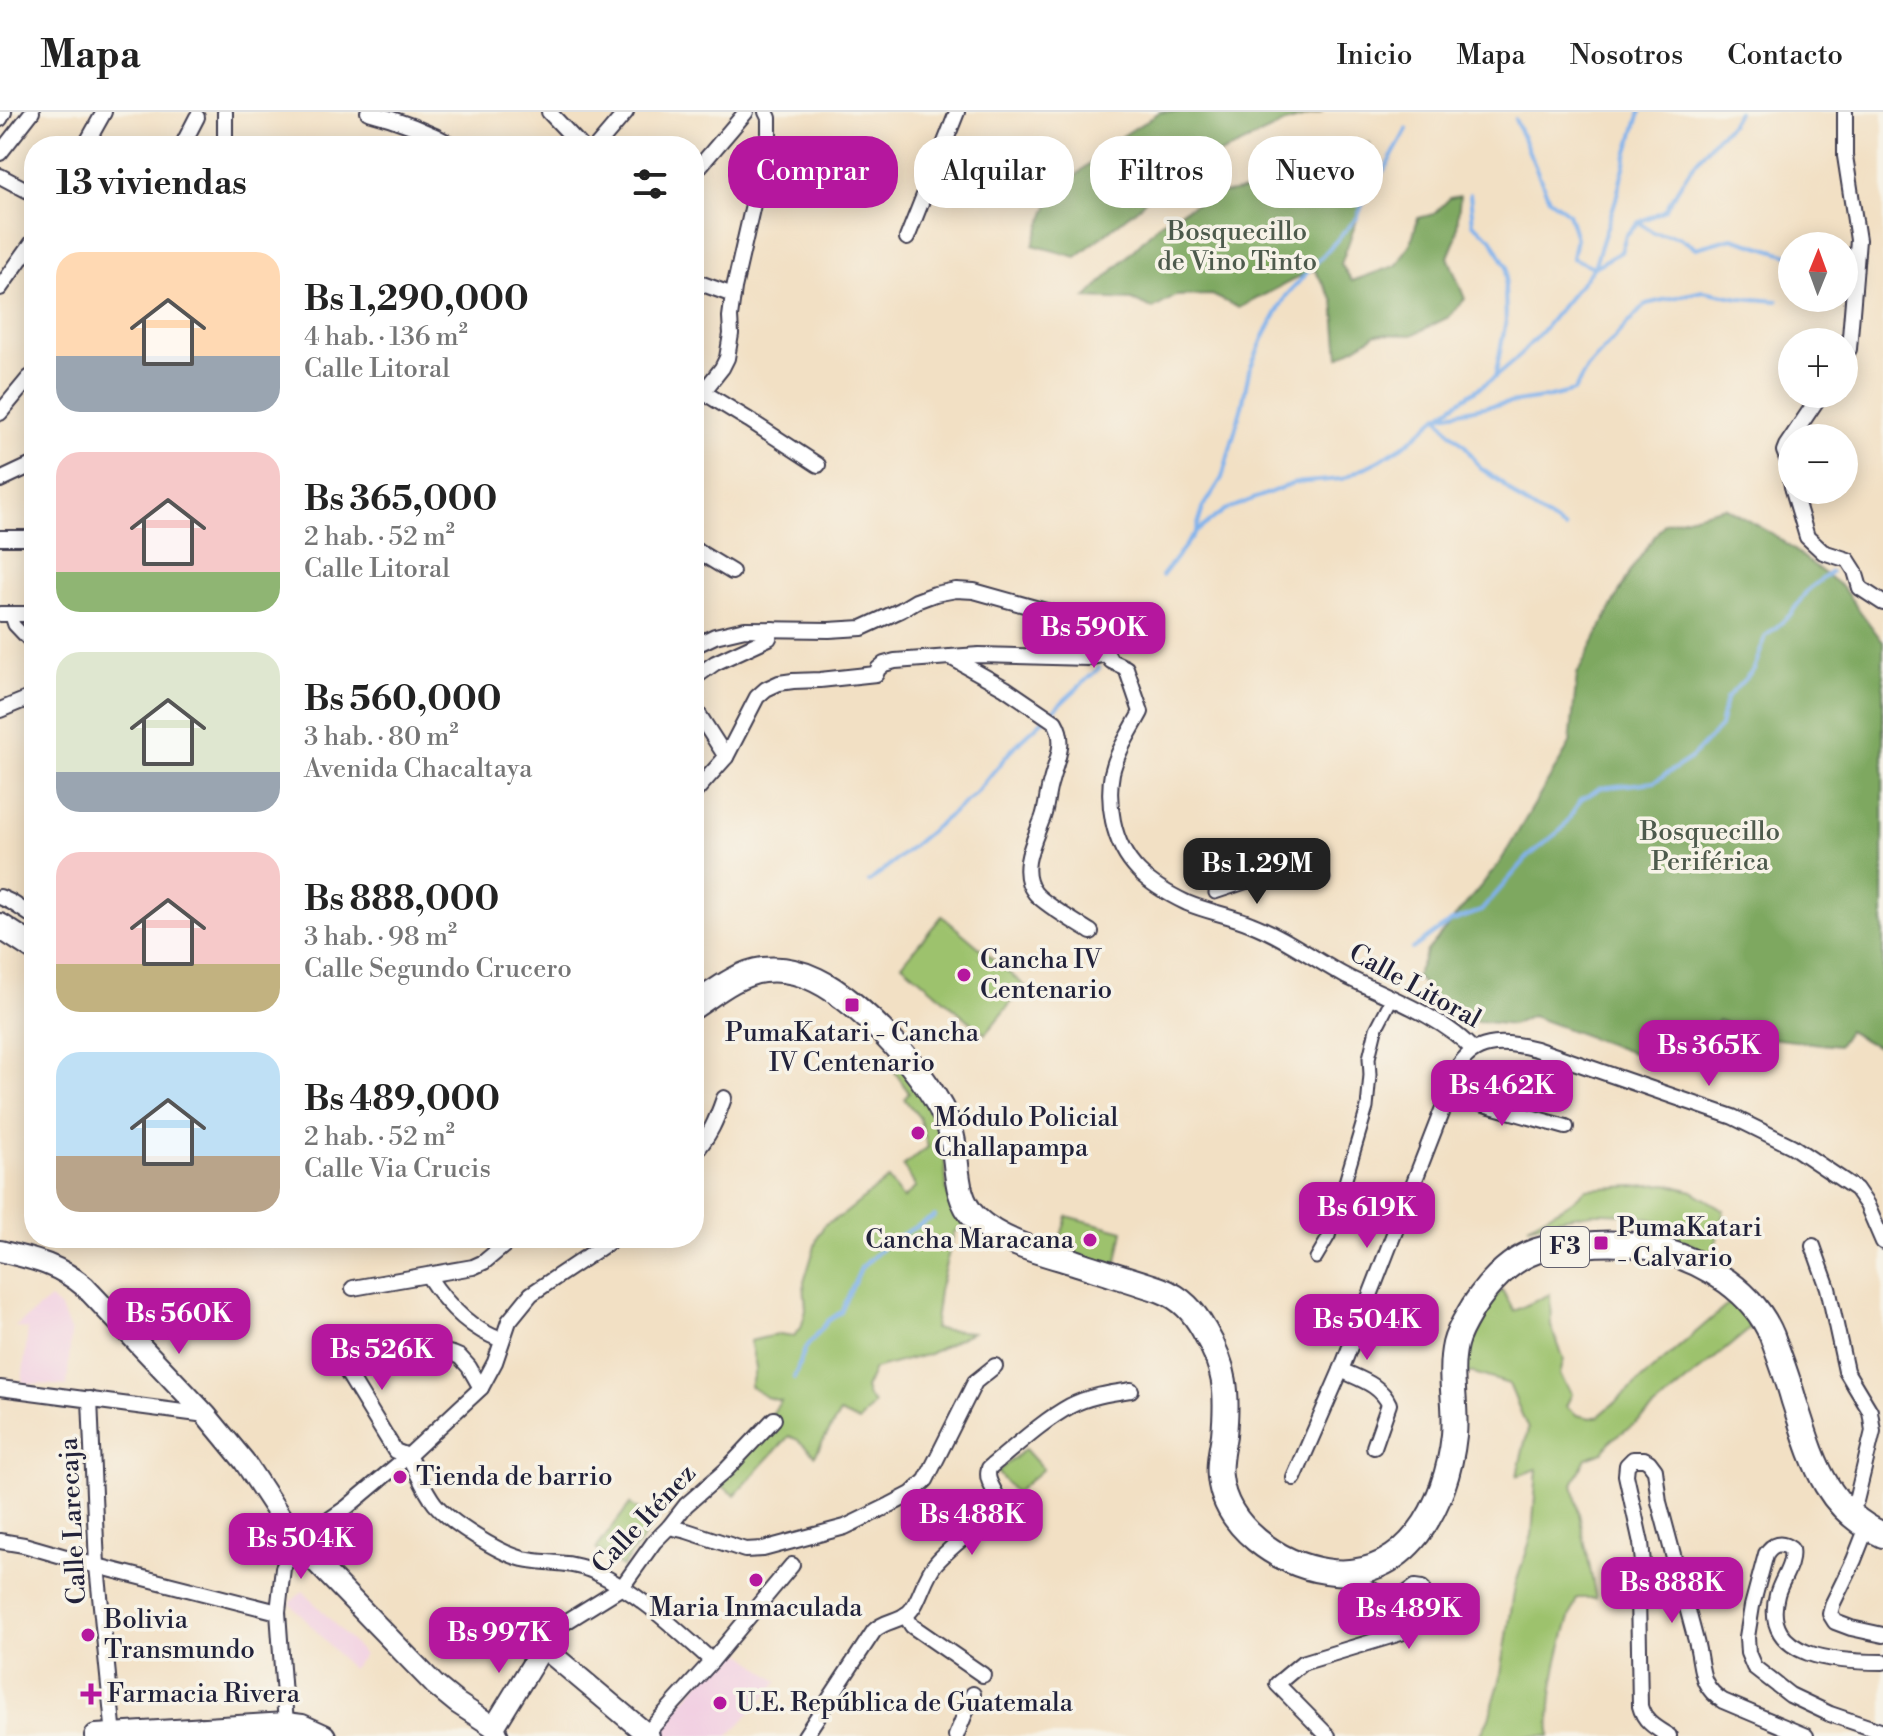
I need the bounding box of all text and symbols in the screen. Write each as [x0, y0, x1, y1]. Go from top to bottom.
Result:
text: Mapa [40, 32, 140, 79]
text: Inicio [1337, 38, 1412, 73]
text: Mapa [1456, 38, 1526, 73]
text: Nosotros [1570, 38, 1683, 73]
text: Contacto [1727, 38, 1843, 73]
chip: Comprar [728, 136, 898, 208]
chip: Alquilar [914, 136, 1074, 208]
chip: Filtros [1090, 136, 1232, 208]
chip: Nuevo [1248, 136, 1383, 208]
icon: filters [628, 162, 672, 206]
text: 13 viviendas [56, 163, 247, 205]
park label: Bosquecillo de Vino Tinto [1157, 216, 1317, 278]
north arrow [1778, 232, 1858, 312]
map controls [1778, 232, 1858, 504]
text: Bs 1,290,000 [304, 279, 529, 321]
icon: home [120, 284, 216, 380]
text: 4 hab. · 136 m² [304, 321, 468, 353]
button: + [1778, 328, 1858, 408]
text: Calle Litoral [304, 353, 450, 385]
button: − [1778, 424, 1858, 504]
text: Bs 365,000 [304, 479, 497, 521]
icon: home [120, 484, 216, 580]
text: 2 hab. · 52 m² [304, 521, 455, 553]
text: Calle Litoral [304, 553, 450, 585]
pin: Bs 590K [1020, 602, 1168, 670]
text: Bs 590K [1040, 612, 1148, 644]
text: Bs 560,000 [304, 679, 501, 721]
icon: home [120, 684, 216, 780]
text: 3 hab. · 80 m² [304, 721, 459, 753]
text: Avenida Chacaltaya [304, 753, 532, 785]
park label: Bosquecillo Periférica [1639, 816, 1780, 878]
pin: Bs 1.29M [1174, 838, 1340, 906]
text: Bs 1.29M [1201, 848, 1313, 880]
text: Bs 888,000 [304, 879, 499, 921]
icon: home [120, 884, 216, 980]
text: 3 hab. · 98 m² [304, 921, 457, 953]
street label: Calle Litoral [1343, 937, 1487, 1035]
place label: Cancha IV Centenario [980, 944, 1112, 1006]
text: Calle Segundo Crucero [304, 953, 572, 985]
marker: Cancha IV Centenario [955, 966, 973, 984]
marker: PumaKatari - Cancha IV Centenario [843, 996, 861, 1014]
place label: PumaKatari - Cancha IV Centenario [725, 1017, 980, 1079]
pin: Bs 365K [1635, 1020, 1783, 1088]
text: Bs 365K [1657, 1030, 1761, 1062]
pin: Bs 462K [1428, 1060, 1576, 1128]
text: Bs 462K [1449, 1070, 1555, 1102]
text: Bs 489,000 [304, 1079, 500, 1121]
icon: home [120, 1084, 216, 1180]
place label: Módulo Policial Challapampa [934, 1102, 1119, 1164]
text: 2 hab. · 52 m² [304, 1121, 455, 1153]
marker: Módulo Policial Challapampa [909, 1124, 927, 1142]
text: Calle Via Crucis [304, 1153, 491, 1185]
pin: Bs 619K [1293, 1182, 1441, 1250]
text: Bs 619K [1317, 1192, 1417, 1224]
place label: PumaKatari - Calvario [1617, 1212, 1762, 1274]
place label: Cancha Maracana [865, 1224, 1075, 1256]
road number: F3 [1541, 1227, 1589, 1267]
marker: Cancha Maracana [1081, 1231, 1099, 1249]
marker: PumaKatari - Calvario [1592, 1234, 1610, 1252]
pin: Bs 560K [105, 1288, 253, 1356]
pin: Bs 504K [1293, 1294, 1441, 1362]
text: Bs 560K [125, 1298, 233, 1330]
text: Bs 504K [1313, 1304, 1421, 1336]
pin: Bs 526K [308, 1324, 456, 1392]
text: Bs 526K [330, 1334, 434, 1366]
street label: Calle Larecaja [53, 1436, 93, 1605]
street label: Calle Iténez [585, 1458, 703, 1580]
place label: Tienda de barrio [416, 1461, 613, 1493]
marker: Tienda de barrio [391, 1468, 409, 1486]
pin: Bs 488K [898, 1489, 1046, 1557]
text: Bs 488K [919, 1499, 1025, 1531]
pin: Bs 504K [227, 1513, 375, 1581]
text: Bs 504K [247, 1523, 355, 1555]
pin: Bs 888K [1598, 1557, 1746, 1625]
text: Bs 888K [1619, 1567, 1725, 1599]
marker: Maria Inmaculada [747, 1571, 765, 1589]
pin: Bs 489K [1335, 1583, 1483, 1651]
place label: Maria Inmaculada [650, 1592, 863, 1624]
text: Bs 489K [1356, 1593, 1462, 1625]
place label: Bolivia Transmundo [103, 1604, 255, 1666]
pin: Bs 997K [425, 1607, 573, 1675]
text: Bs 997K [447, 1617, 551, 1649]
marker: Bolivia Transmundo [79, 1626, 97, 1644]
place label: Farmacia Rivera [107, 1678, 301, 1710]
marker: Farmacia Rivera [82, 1685, 100, 1703]
place label: U.E. República de Guatemala [736, 1687, 1074, 1719]
marker: U.E. República de Guatemala [711, 1694, 729, 1712]

